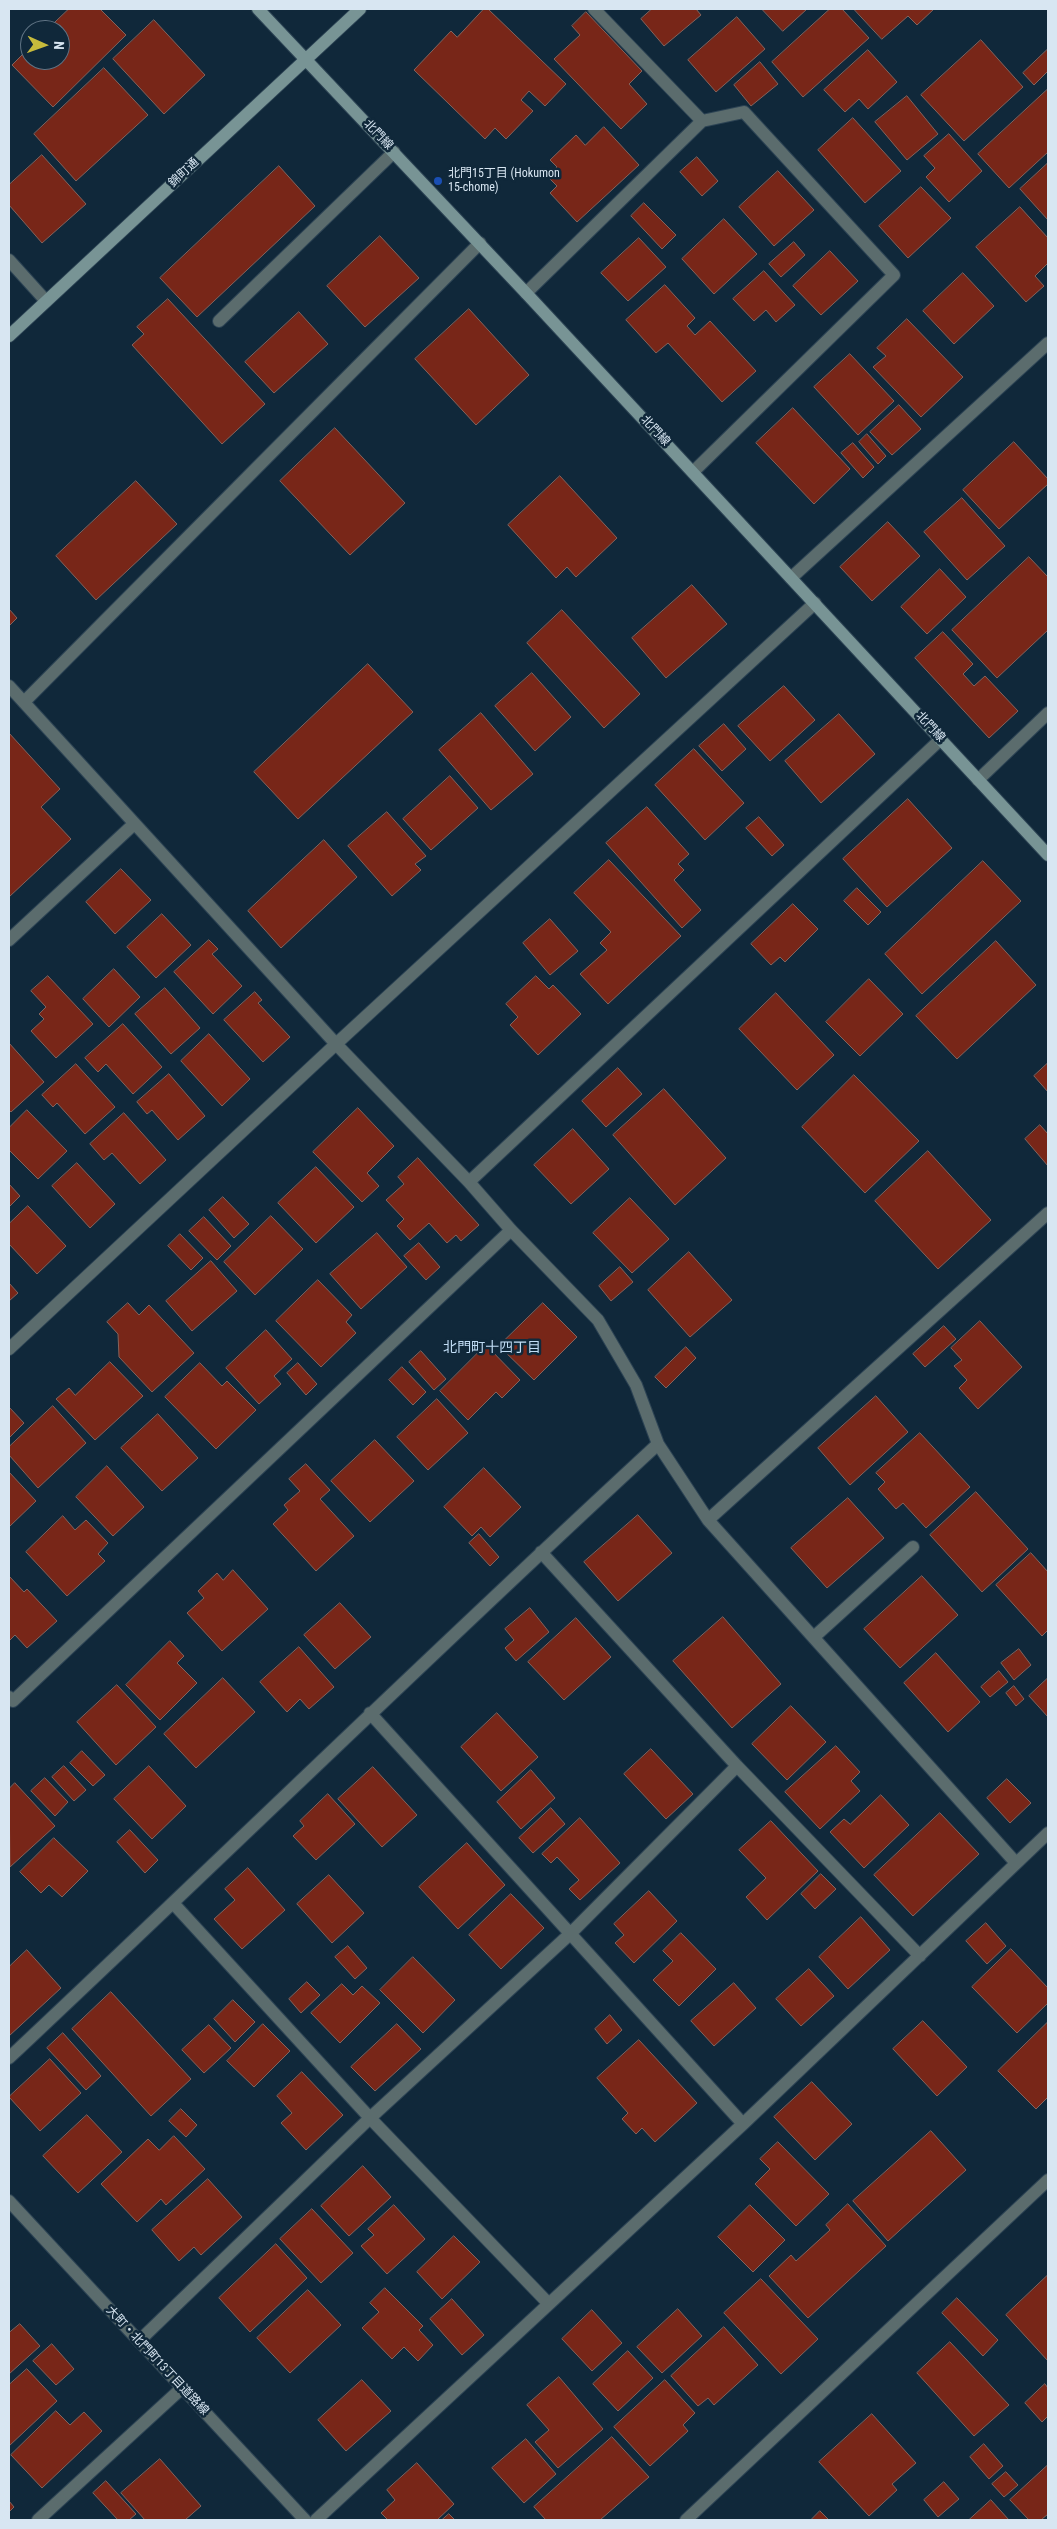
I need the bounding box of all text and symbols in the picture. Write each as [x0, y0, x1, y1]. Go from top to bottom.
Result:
north arrow [20, 20, 70, 70]
text: N [51, 41, 67, 50]
street label: 北門線 [360, 117, 396, 153]
street label: 錦町通 [166, 155, 202, 191]
place label: 北門15丁目 (Hokumon 15-chome) [448, 167, 560, 195]
marker: 北門15丁目 (Hokumon 15-chome) [432, 175, 444, 187]
street label: 北門線 [637, 413, 673, 449]
street label: 北門線 [912, 709, 948, 745]
district label: 北門町十四丁目 [443, 1340, 541, 1356]
street label: 大町・北門町13丁目道路線 [103, 2303, 211, 2419]

